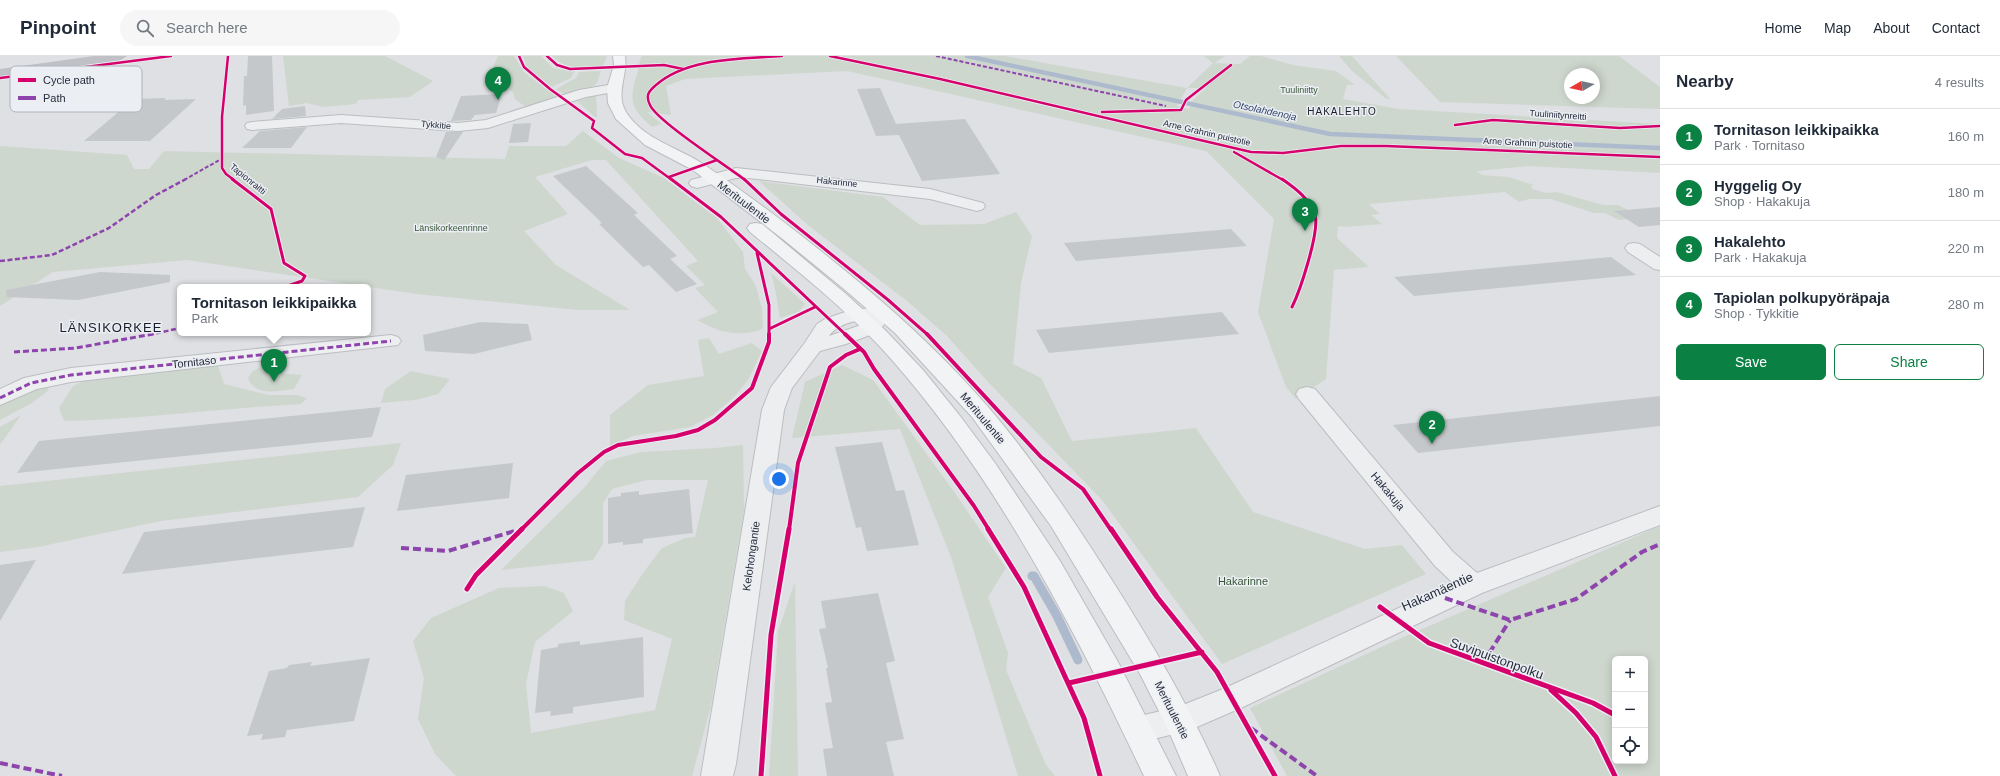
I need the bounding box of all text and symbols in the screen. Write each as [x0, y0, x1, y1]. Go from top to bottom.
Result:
search box [120, 10, 400, 46]
text: Pinpoint [20, 17, 96, 38]
icon: search [134, 17, 156, 39]
text: Search here [166, 19, 248, 36]
text: Home [1765, 20, 1802, 36]
text: Map [1824, 20, 1851, 36]
text: About [1873, 20, 1910, 36]
text: Contact [1932, 20, 1980, 36]
legend [10, 66, 142, 112]
pin: 4 [485, 67, 511, 100]
north arrow [1564, 68, 1600, 104]
text: Nearby [1676, 72, 1734, 91]
text: Cycle path [43, 74, 95, 86]
text: 4 results [1935, 75, 1984, 90]
park label: Tuuliniitty [1280, 85, 1318, 95]
text: Path [43, 92, 66, 104]
water label: Otsolahdenoja [1232, 98, 1298, 123]
district label: HAKALEHTO [1307, 106, 1377, 117]
street label: Tuuliniitynreitti [1529, 108, 1587, 122]
street label: Arne Grahnin puistotie [1162, 118, 1252, 148]
street label: Tykkitie [421, 119, 451, 131]
text: Tornitason leikkipaikka [1714, 121, 1879, 138]
text: 1 [1685, 129, 1693, 144]
text: 160 m [1948, 129, 1984, 144]
street label: Arne Grahnin puistotie [1483, 136, 1573, 150]
text: Park · Tornitaso [1714, 138, 1805, 153]
street label: Tapionraitti [228, 161, 268, 197]
street label: Hakarinne [816, 175, 858, 189]
text: Hyggelig Oy [1714, 177, 1802, 194]
street label: Merituulentie [715, 178, 773, 226]
text: 2 [1685, 185, 1693, 200]
text: 180 m [1948, 185, 1984, 200]
text: Shop · Hakakuja [1714, 194, 1810, 209]
pin: 3 [1292, 198, 1318, 231]
park label: Länsikorkeenrinne [414, 223, 488, 233]
text: Hakalehto [1714, 233, 1786, 250]
text: 3 [1685, 241, 1693, 256]
text: 220 m [1948, 241, 1984, 256]
text: Park · Hakakuja [1714, 250, 1806, 265]
popup [177, 284, 371, 336]
text: Tapiolan polkupyöräpaja [1714, 289, 1890, 306]
text: Tornitason leikkipaikka [192, 294, 356, 311]
text: 4 [1685, 297, 1693, 312]
text: 280 m [1948, 297, 1984, 312]
text: Shop · Tykkitie [1714, 306, 1799, 321]
text: Park [192, 311, 218, 326]
district label: LÄNSIKORKEE [60, 320, 162, 335]
button: Save [1676, 344, 1826, 380]
button: Share [1834, 344, 1984, 380]
pin: 1 [261, 349, 287, 382]
street label: Tornitaso [171, 354, 217, 370]
street label: Merituulentie [958, 390, 1008, 446]
pin: 2 [1419, 411, 1445, 444]
your location [769, 469, 789, 489]
street label: Hakakuja [1369, 470, 1408, 513]
street label: Kelohongantie [740, 520, 762, 592]
street label: Hakamäentie [1399, 569, 1475, 614]
park label: Hakarinne [1218, 575, 1268, 587]
street label: Suvipuistonpolku [1448, 635, 1546, 682]
map controls [1612, 656, 1648, 764]
button: + [1612, 656, 1648, 692]
street label: Merituulentie [1152, 679, 1192, 741]
button: − [1612, 692, 1648, 728]
button: locate [1612, 728, 1648, 764]

